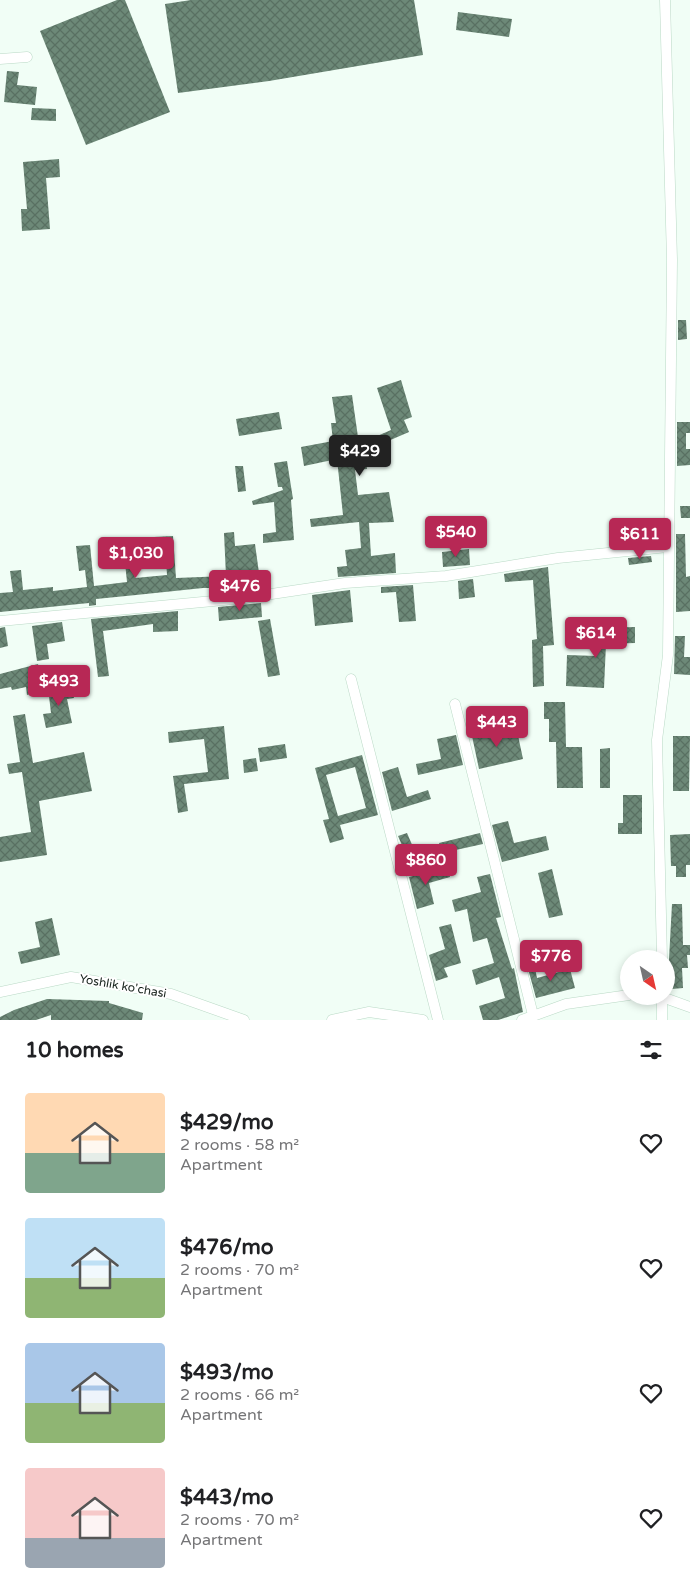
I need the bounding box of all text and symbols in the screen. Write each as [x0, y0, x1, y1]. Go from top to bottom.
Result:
pin: $429 [330, 434, 390, 477]
text: $429 [340, 441, 380, 461]
pin: $540 [426, 516, 486, 558]
pin: $611 [610, 518, 670, 560]
text: $540 [436, 522, 476, 542]
text: $611 [620, 524, 660, 544]
pin: $1,030 [95, 536, 177, 579]
text: $1,030 [109, 543, 163, 563]
pin: $476 [210, 570, 270, 612]
text: $476 [220, 576, 260, 596]
pin: $614 [566, 616, 626, 659]
text: $614 [576, 623, 616, 643]
pin: $493 [29, 664, 89, 707]
text: $493 [39, 671, 79, 691]
pin: $443 [467, 706, 527, 748]
text: $443 [477, 712, 517, 732]
pin: $860 [396, 844, 456, 886]
text: $860 [406, 850, 446, 870]
pin: $776 [521, 940, 581, 982]
text: $776 [531, 946, 571, 966]
north arrow [620, 950, 675, 1005]
map controls [620, 950, 675, 1005]
street label: Yoshlik ko'chasi [78, 971, 168, 1001]
icon: filters [637, 1036, 665, 1064]
text: 10 homes [25, 1038, 124, 1063]
text: $429/mo [180, 1110, 274, 1135]
icon: home [65, 1113, 125, 1173]
icon: heart [637, 1129, 665, 1157]
text: 2 rooms · 58 m² [180, 1135, 299, 1155]
text: Apartment [180, 1155, 263, 1175]
text: $476/mo [180, 1235, 274, 1260]
icon: home [65, 1238, 125, 1298]
icon: heart [637, 1254, 665, 1282]
text: 2 rooms · 70 m² [180, 1260, 299, 1280]
text: Apartment [180, 1280, 263, 1300]
text: $493/mo [180, 1360, 274, 1385]
icon: home [65, 1363, 125, 1423]
icon: heart [637, 1379, 665, 1407]
text: 2 rooms · 66 m² [180, 1385, 299, 1405]
text: Apartment [180, 1405, 263, 1425]
text: $443/mo [180, 1485, 274, 1510]
icon: home [65, 1488, 125, 1548]
icon: heart [637, 1504, 665, 1532]
text: 2 rooms · 70 m² [180, 1510, 299, 1530]
text: Apartment [180, 1530, 263, 1550]

